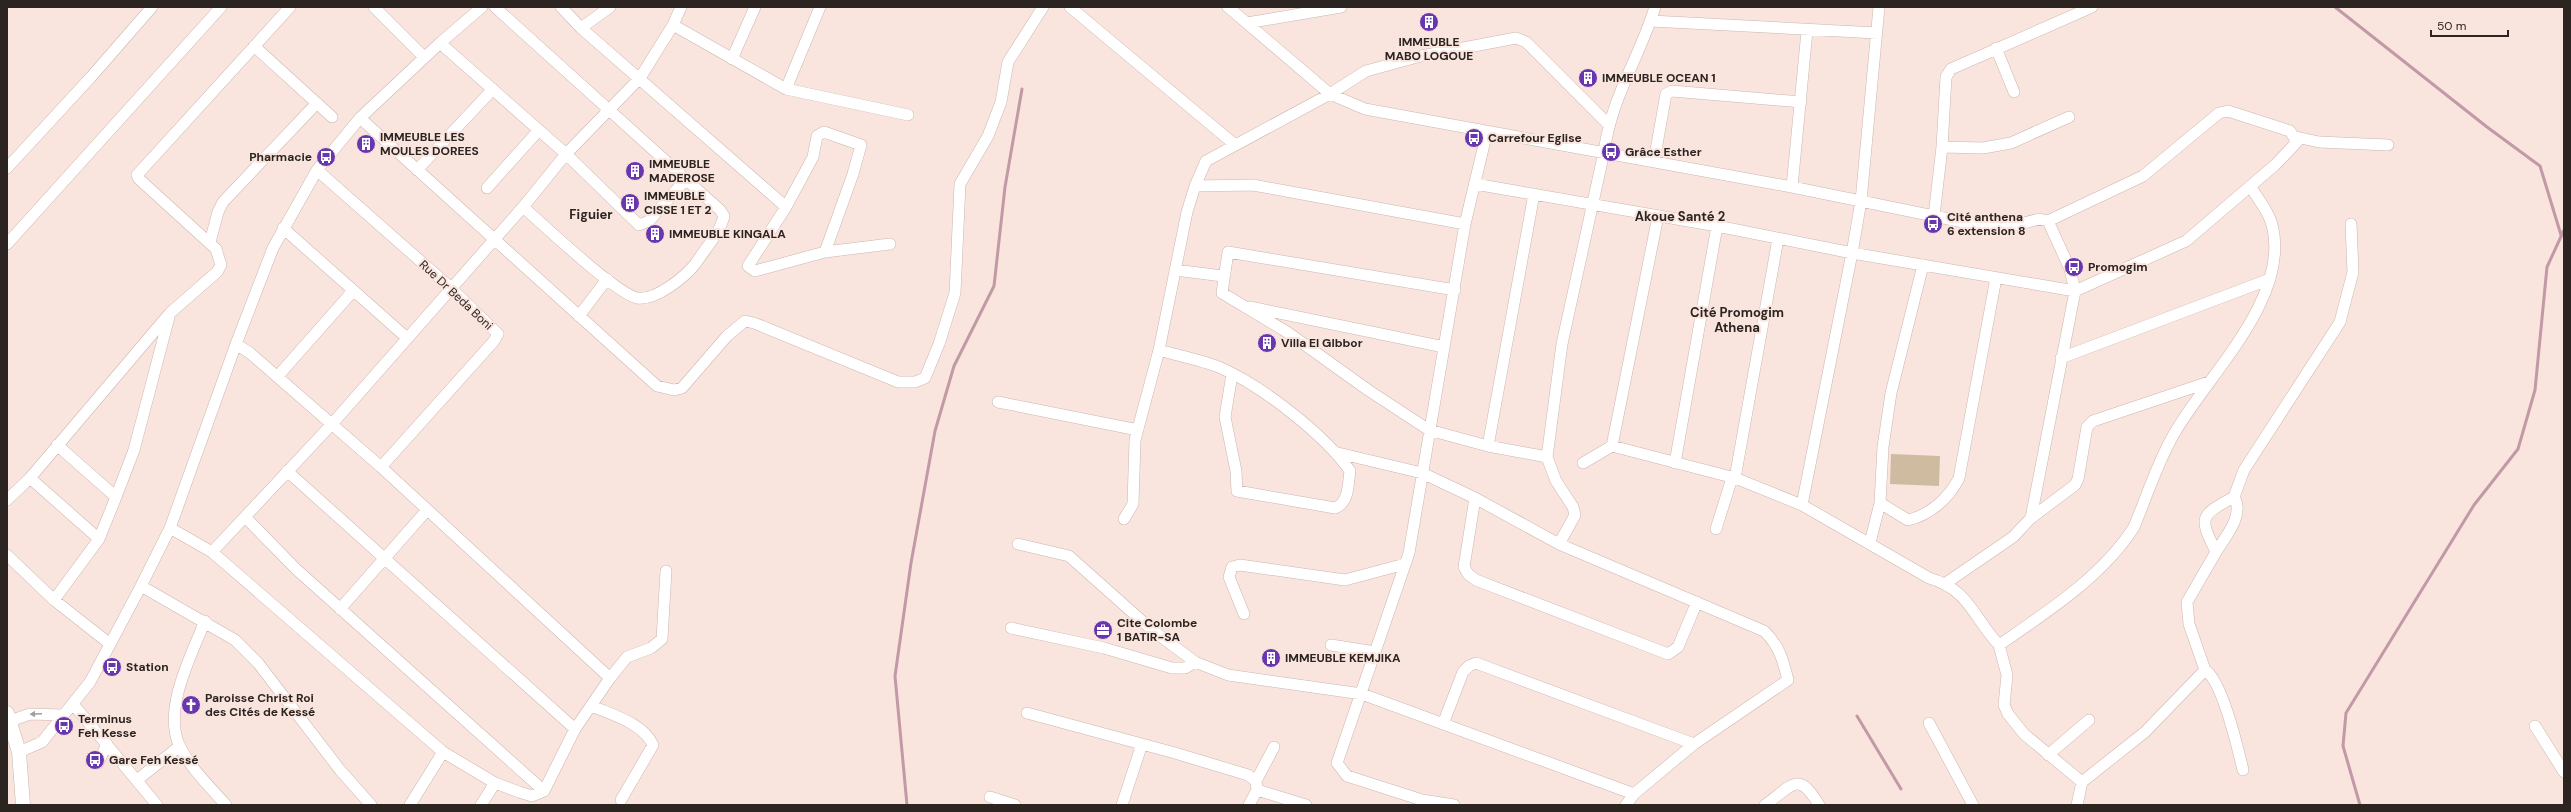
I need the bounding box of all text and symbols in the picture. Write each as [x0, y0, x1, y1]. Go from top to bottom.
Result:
building icon: IMMEUBLE MABO LOGOUE [1418, 11, 1440, 33]
scale bar [2431, 12, 2508, 38]
text: 50 m [2437, 18, 2466, 34]
place label: IMMEUBLE MABO LOGOUE [1385, 34, 1473, 64]
building icon: IMMEUBLE OCEAN 1 [1577, 67, 1599, 89]
place label: IMMEUBLE OCEAN 1 [1602, 70, 1716, 86]
bus stop icon: Carrefour Eglise [1463, 127, 1485, 149]
place label: IMMEUBLE LES MOULES DOREES [380, 129, 479, 159]
place label: Carrefour Eglise [1488, 130, 1582, 146]
building icon: IMMEUBLE LES MOULES DOREES [355, 133, 377, 155]
bus stop icon: Grâce Esther [1600, 141, 1622, 163]
place label: Grâce Esther [1625, 144, 1702, 160]
bus stop icon: Pharmacie [315, 146, 337, 168]
place label: Pharmacie [249, 149, 312, 165]
place label: IMMEUBLE MADEROSE [649, 156, 715, 186]
building icon: IMMEUBLE MADEROSE [624, 160, 646, 182]
place label: IMMEUBLE CISSE 1 ET 2 [644, 188, 712, 218]
building icon: IMMEUBLE CISSE 1 ET 2 [619, 192, 641, 214]
district label: Figuier [569, 206, 613, 223]
district label: Akoue Santé 2 [1635, 208, 1725, 225]
place label: Cité anthena 6 extension 8 [1947, 209, 2026, 239]
bus stop icon: Cité anthena 6 extension 8 [1922, 213, 1944, 235]
building icon: IMMEUBLE KINGALA [644, 223, 666, 245]
place label: IMMEUBLE KINGALA [669, 226, 786, 242]
bus stop icon: Promogim [2063, 256, 2085, 278]
street label: Rue Dr Beda Boni [416, 257, 496, 333]
place label: Promogim [2088, 259, 2147, 275]
district label: Cité Promogim Athena [1690, 304, 1784, 336]
building icon: Villa El GIbbor [1256, 332, 1278, 354]
place label: Villa El GIbbor [1281, 335, 1363, 351]
place label: Cite Colombe 1 BATIR-SA [1117, 615, 1197, 645]
office icon: Cite Colombe 1 BATIR-SA [1092, 619, 1114, 641]
building icon: IMMEUBLE KEMJIKA [1260, 647, 1282, 669]
place label: IMMEUBLE KEMJIKA [1285, 650, 1401, 666]
bus stop icon: Station [101, 656, 123, 678]
place label: Station [126, 659, 169, 675]
place label: Paroisse Christ Roi des Cités de Kessé [205, 690, 315, 720]
church icon: Paroisse Christ Roi des Cités de Kessé [180, 694, 202, 716]
one-way arrow [29, 711, 42, 717]
place label: Terminus Feh Kesse [78, 711, 136, 741]
bus stop icon: Terminus Feh Kesse [53, 715, 75, 737]
bus stop icon: Gare Feh Kessé [84, 749, 106, 771]
place label: Gare Feh Kessé [109, 752, 199, 768]

